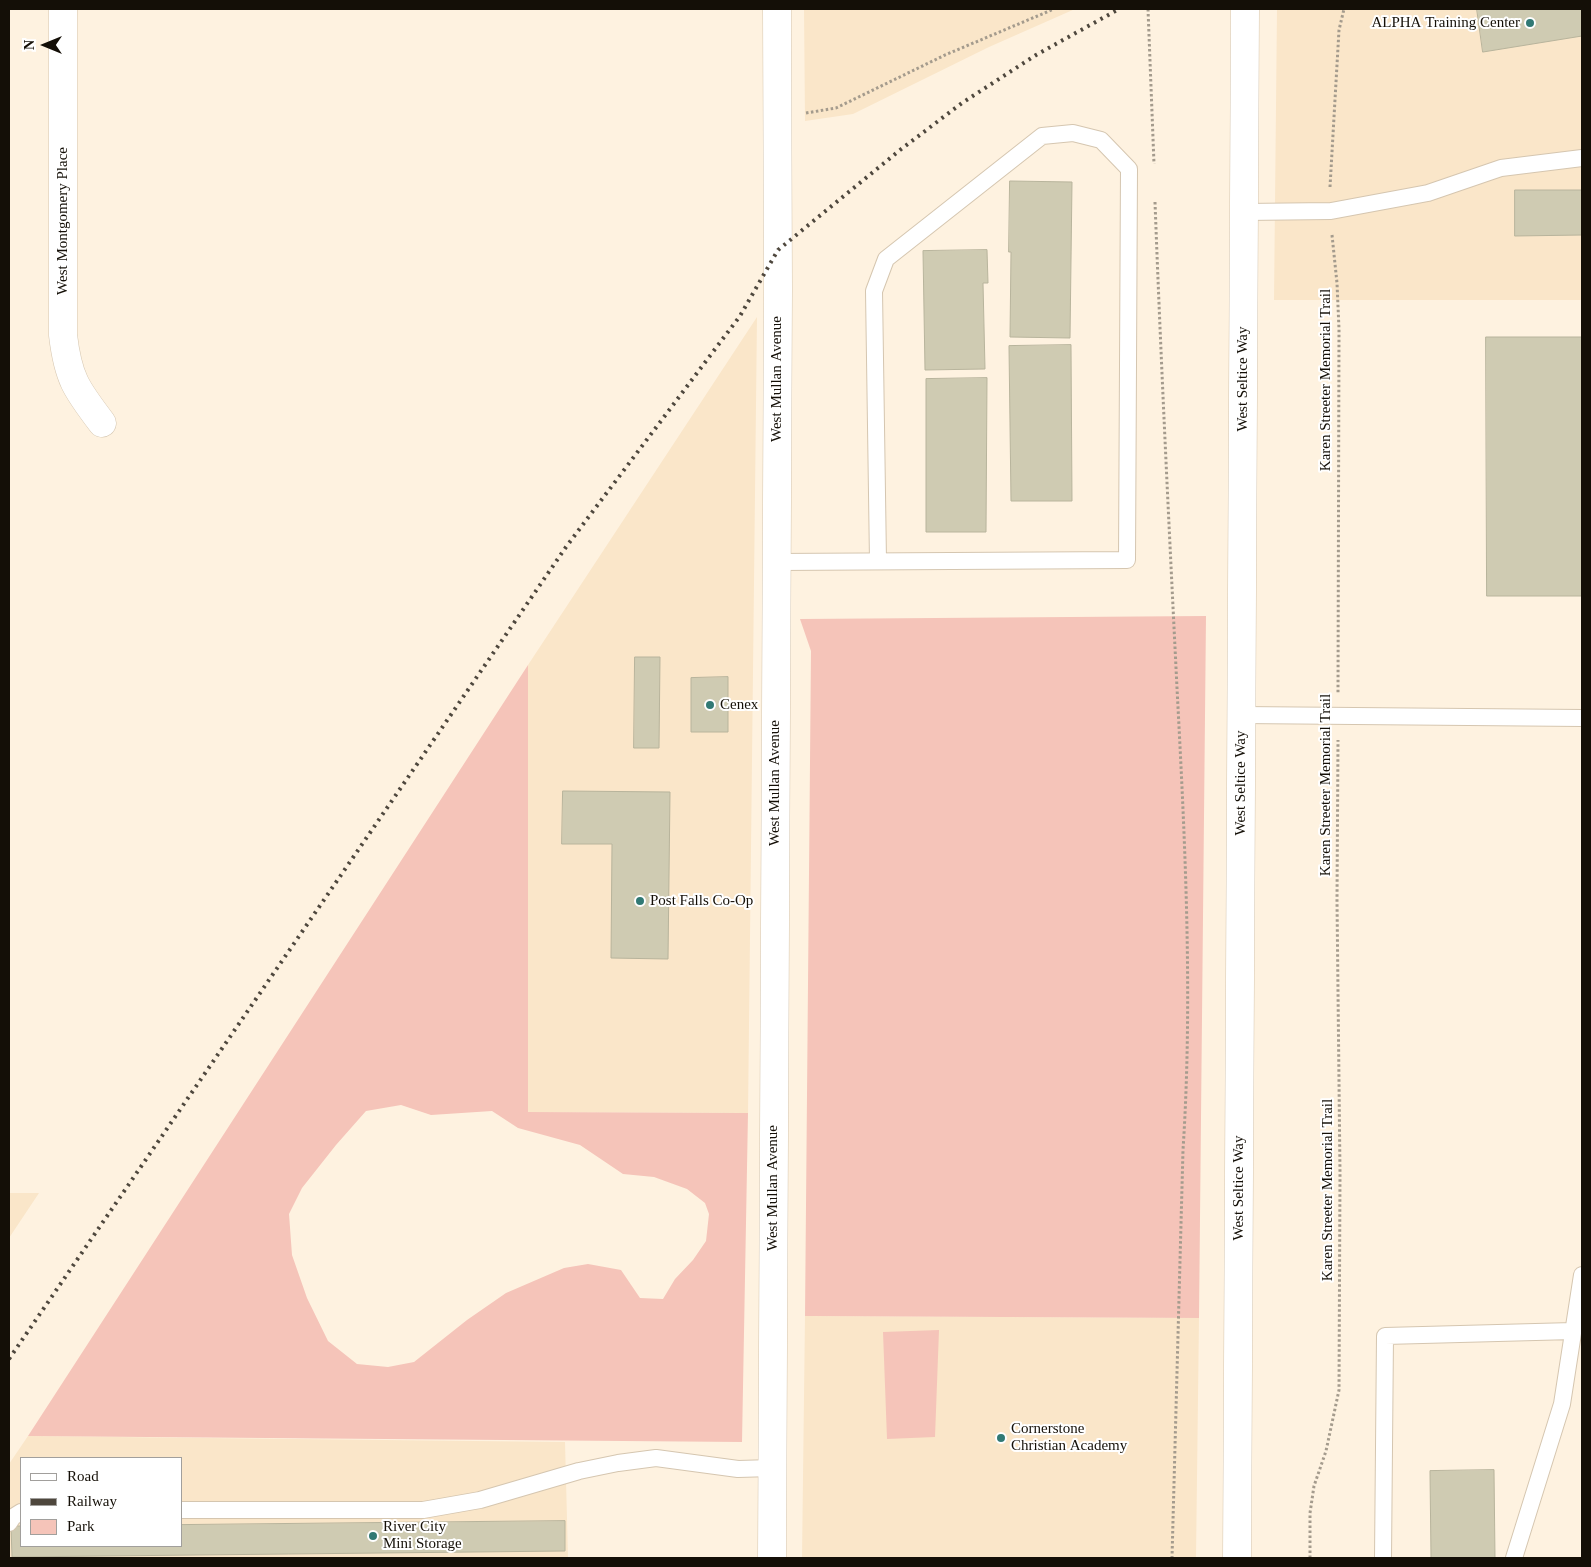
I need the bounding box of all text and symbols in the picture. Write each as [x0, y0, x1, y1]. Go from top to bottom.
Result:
place label: ALPHA Training Center [1371, 14, 1520, 32]
marker: ALPHA Training Center [1524, 17, 1536, 29]
north arrow [20, 20, 70, 70]
text: N [22, 40, 37, 50]
street label: West Montgomery Place [54, 147, 72, 295]
street label: Karen Streeter Memorial Trail [1317, 289, 1335, 471]
street label: West Mullan Avenue [768, 316, 786, 442]
street label: West Seltice Way [1234, 326, 1252, 432]
street label: Karen Streeter Memorial Trail [1317, 694, 1335, 876]
place label: Cenex [720, 696, 758, 714]
marker: Cenex [704, 699, 716, 711]
street label: West Mullan Avenue [766, 720, 784, 846]
street label: West Seltice Way [1232, 730, 1250, 836]
place label: Post Falls Co-Op [650, 892, 753, 910]
marker: Post Falls Co-Op [634, 895, 646, 907]
street label: Karen Streeter Memorial Trail [1319, 1099, 1337, 1281]
street label: West Mullan Avenue [764, 1125, 782, 1251]
street label: West Seltice Way [1230, 1135, 1248, 1241]
place label: Cornerstone Christian Academy [1011, 1420, 1127, 1455]
marker: Cornerstone Christian Academy [995, 1432, 1007, 1444]
legend [20, 1457, 182, 1547]
text: Road [67, 1468, 99, 1484]
text: Railway [67, 1493, 117, 1509]
text: Park [67, 1518, 95, 1534]
place label: River City Mini Storage [383, 1518, 462, 1553]
marker: River City Mini Storage [367, 1530, 379, 1542]

